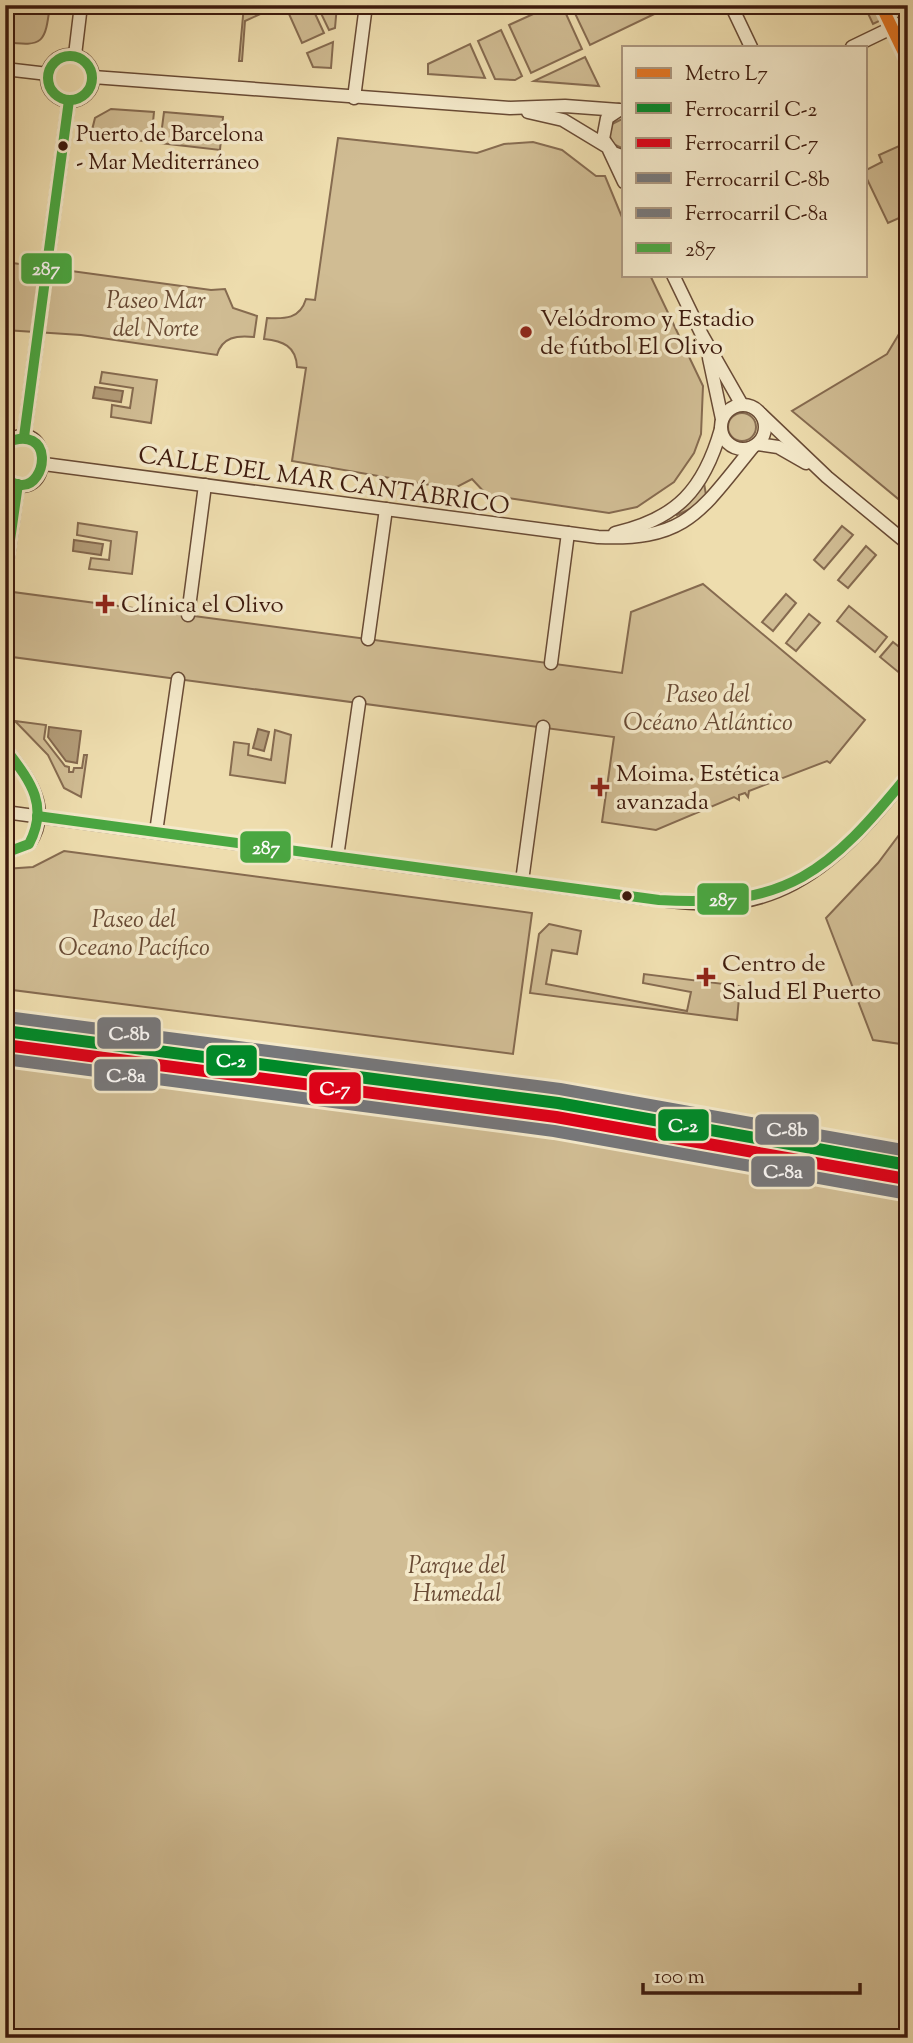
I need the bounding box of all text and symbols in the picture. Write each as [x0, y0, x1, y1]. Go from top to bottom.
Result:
legend [622, 46, 867, 276]
text: Metro L7 [685, 60, 768, 90]
text: Ferrocarril C-2 [685, 96, 818, 126]
place label: Puerto de Barcelona - Mar Mediterráneo [76, 120, 264, 180]
text: Ferrocarril C-7 [685, 130, 819, 160]
marker: Puerto de Barcelona - Mar Mediterráneo [56, 139, 70, 153]
text: Ferrocarril C-8b [685, 166, 830, 196]
text: Ferrocarril C-8a [685, 200, 828, 230]
text: 287 [685, 236, 716, 266]
line badge: 287 [20, 252, 73, 285]
text: 287 [32, 257, 60, 284]
park label: Paseo Mar del Norte [106, 285, 206, 347]
place label: Velódromo y Estadio de fútbol El Olivo [540, 303, 754, 365]
marker: Velódromo y Estadio de fútbol El Olivo [518, 324, 534, 340]
street label: CALLE DEL MAR CANTÁBRICO [136, 439, 512, 525]
place label: Clínica el Olivo [121, 589, 284, 623]
marker: Clínica el Olivo [95, 594, 115, 614]
park label: Paseo del Océano Atlántico [623, 679, 793, 741]
place label: Moima. Estética avanzada [616, 758, 780, 820]
marker: Moima. Estética avanzada [590, 777, 610, 797]
line badge: 287 [239, 830, 292, 864]
text: 287 [252, 836, 280, 863]
line badge: 287 [696, 882, 750, 916]
text: 287 [709, 888, 737, 915]
unlabelled marker [620, 889, 634, 903]
park label: Paseo del Oceano Pacífico [58, 904, 210, 966]
place label: Centro de Salud El Puerto [722, 948, 881, 1010]
marker: Centro de Salud El Puerto [696, 967, 716, 987]
line badge: C-8b [96, 1016, 162, 1050]
text: C-8b [108, 1022, 150, 1049]
line badge: C-2 [205, 1044, 258, 1077]
text: C-2 [216, 1049, 246, 1076]
line badge: C-8a [93, 1058, 159, 1092]
text: C-8a [106, 1064, 146, 1091]
line badge: C-7 [308, 1071, 362, 1105]
text: C-7 [320, 1077, 351, 1104]
line badge: C-2 [657, 1108, 710, 1142]
line badge: C-8b [754, 1113, 820, 1146]
text: C-2 [668, 1114, 698, 1141]
text: C-8b [766, 1118, 808, 1145]
line badge: C-8a [750, 1155, 816, 1188]
text: C-8a [763, 1160, 803, 1187]
park label: Parque del Humedal [408, 1550, 506, 1612]
scale bar [643, 1952, 860, 1996]
text: 100 m [654, 1963, 705, 1993]

